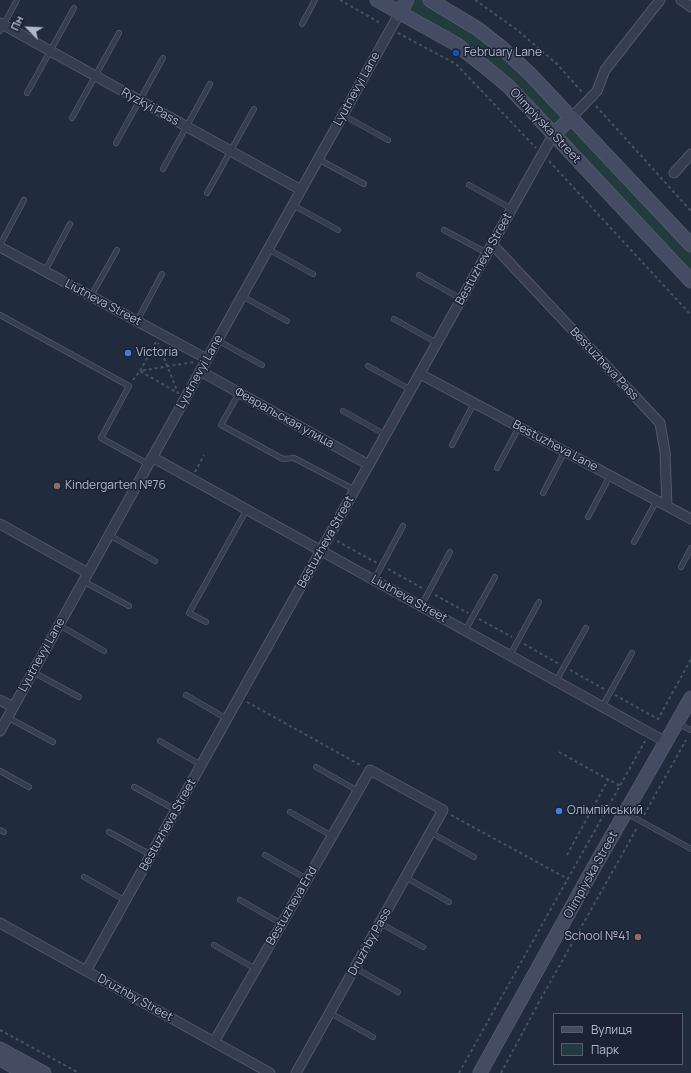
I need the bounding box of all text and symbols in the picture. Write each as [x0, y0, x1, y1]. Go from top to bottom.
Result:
north arrow [8, 8, 48, 48]
text: Пн [7, 13, 26, 33]
place label: February Lane [464, 46, 542, 60]
marker: February Lane [451, 48, 461, 58]
street label: Lyutnevyi Lane [331, 50, 383, 128]
street label: Ryzkyi Pass [119, 85, 181, 129]
street label: Olimpiyska Street [507, 86, 583, 166]
street label: Bestuzheva Street [453, 211, 515, 307]
street label: Liutneva Street [62, 277, 144, 329]
street label: Bestuzheva Pass [567, 325, 641, 403]
street label: Lyutnevyi Lane [174, 333, 226, 411]
place label: Victoria [136, 346, 178, 360]
marker: Victoria [123, 348, 133, 358]
street label: Февральская улица [232, 385, 336, 451]
street label: Bestuzheva Lane [510, 417, 600, 475]
place label: Kindergarten №76 [65, 479, 166, 493]
marker: Kindergarten №76 [52, 481, 62, 491]
street label: Bestuzheva Street [295, 494, 357, 590]
street label: Liutneva Street [368, 572, 450, 626]
street label: Lyutnevyi Lane [16, 616, 68, 694]
street label: Bestuzheva Street [137, 777, 199, 873]
place label: Олімпійський [567, 804, 643, 818]
marker: Олімпійський [554, 806, 564, 816]
street label: Olimpiyska Street [561, 829, 621, 921]
street label: Bestuzheva End [264, 864, 320, 948]
street label: Druzhby Pass [346, 906, 394, 978]
place label: School №41 [564, 930, 630, 944]
marker: School №41 [633, 932, 643, 942]
street label: Druzhby Street [95, 971, 175, 1025]
legend [553, 1013, 683, 1065]
text: Вулиця [591, 1021, 632, 1038]
text: Парк [591, 1041, 619, 1058]

